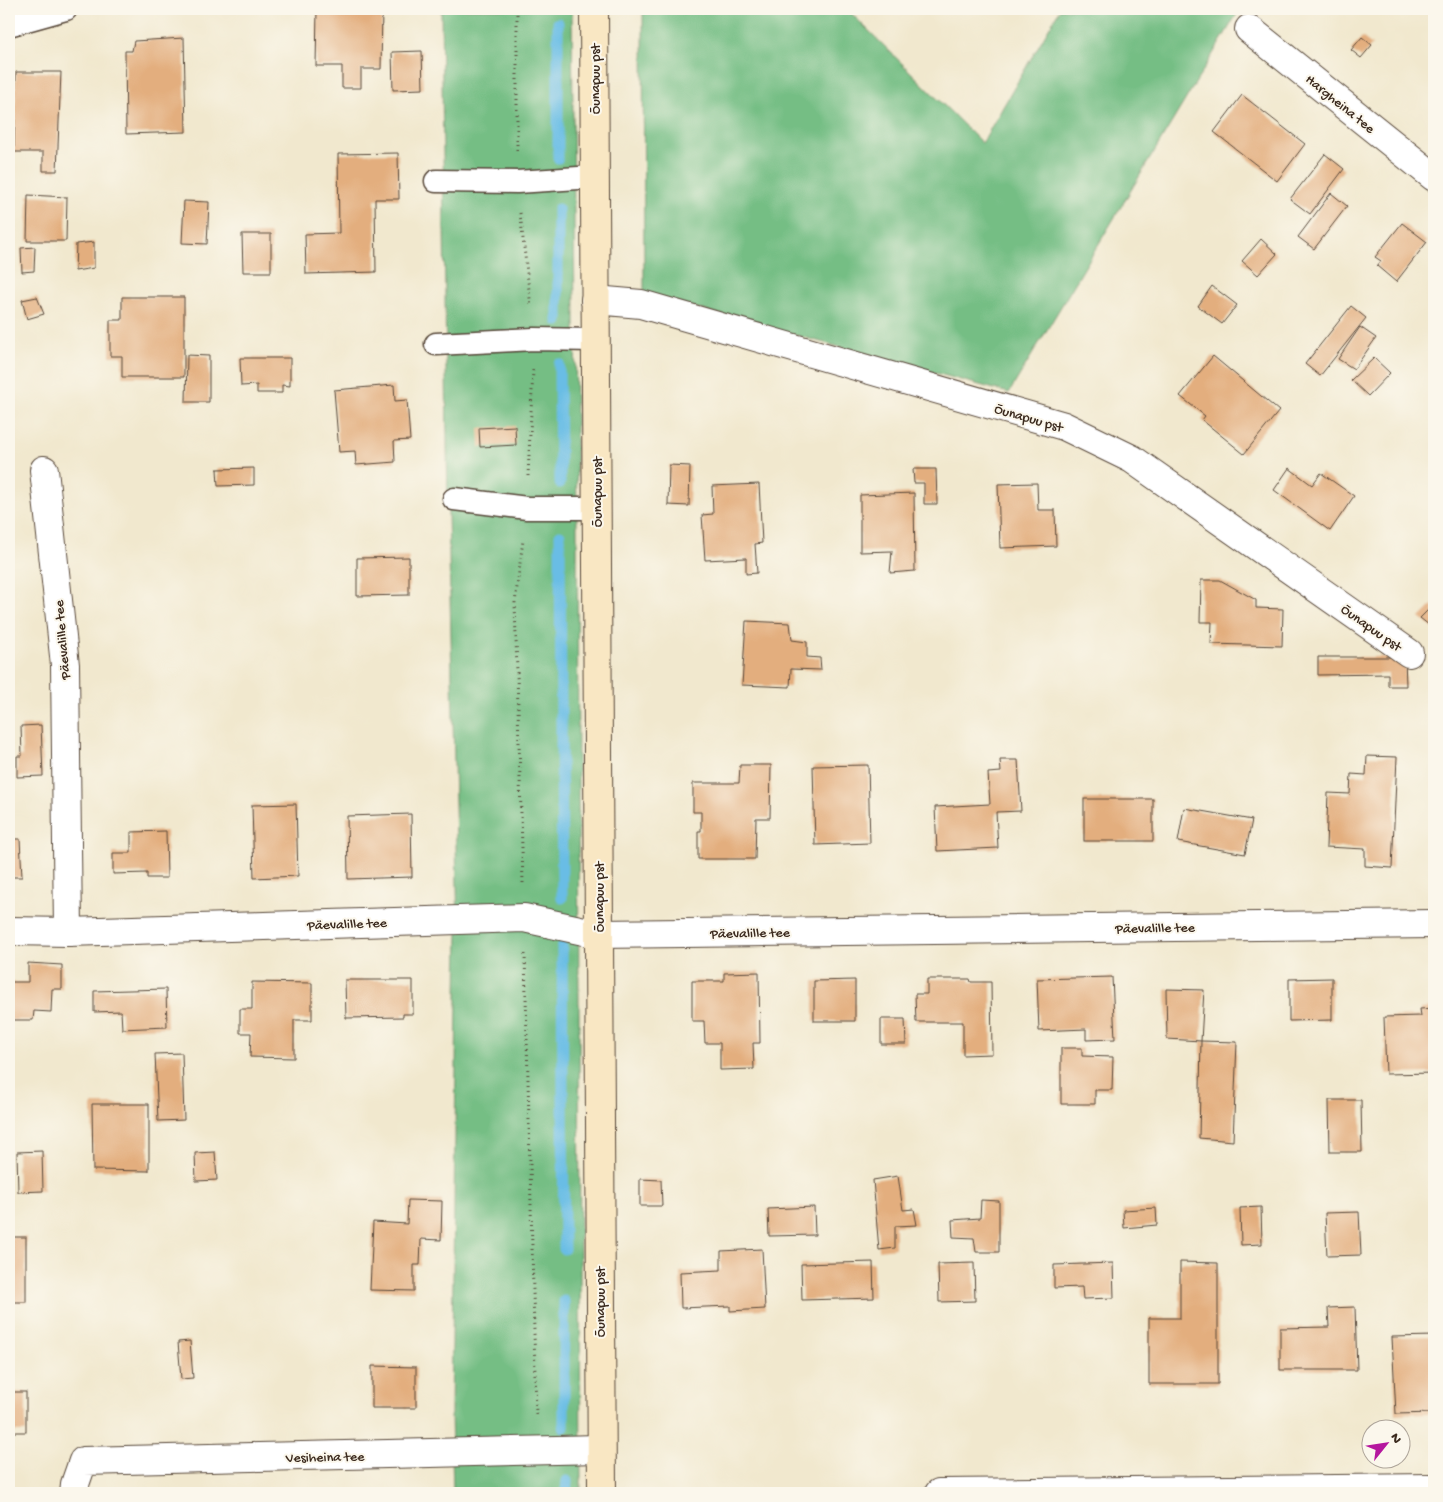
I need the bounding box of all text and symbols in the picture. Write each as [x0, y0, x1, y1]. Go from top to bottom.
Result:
street label: Õunapuu pst [588, 42, 605, 114]
street label: Hargheina tee [1301, 72, 1378, 139]
street label: Õunapuu pst [992, 402, 1066, 438]
street label: Õunapuu pst [590, 455, 607, 527]
street label: Päevalille tee [51, 599, 76, 681]
street label: Õunapuu pst [1337, 602, 1405, 657]
street label: Õunapuu pst [592, 860, 609, 932]
street label: Päevalille tee [306, 916, 388, 935]
street label: Päevalille tee [1114, 920, 1196, 939]
street label: Päevalille tee [709, 925, 791, 944]
street label: Õunapuu pst [593, 1265, 610, 1337]
north arrow [1360, 1420, 1410, 1470]
text: N [1385, 1431, 1405, 1447]
street label: Vesiheina tee [284, 1449, 365, 1468]

